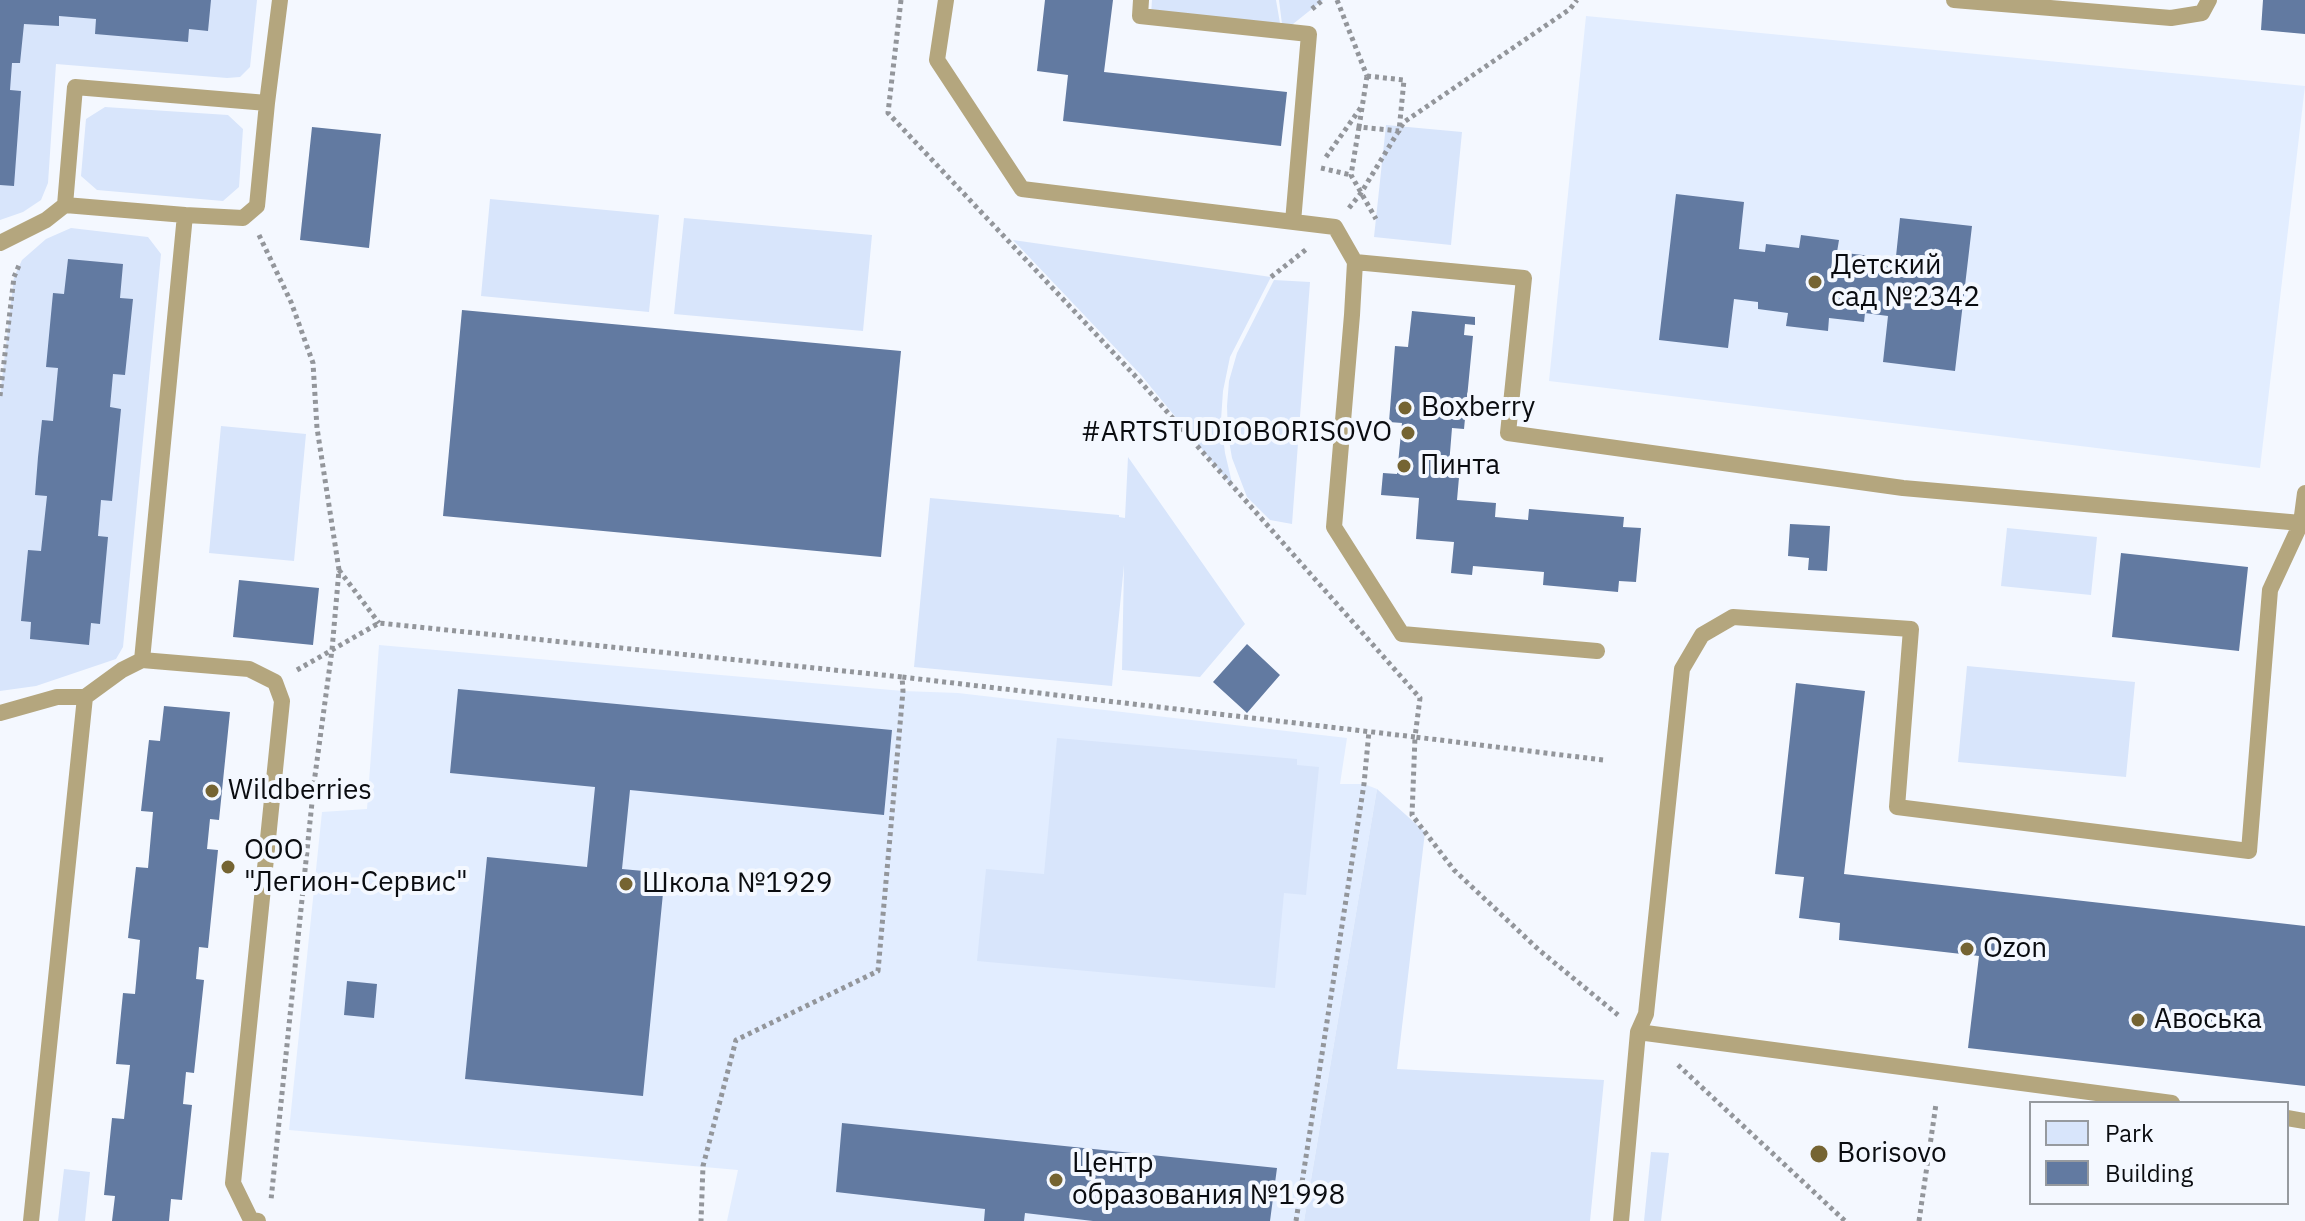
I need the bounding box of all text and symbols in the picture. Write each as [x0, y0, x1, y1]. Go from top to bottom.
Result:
place label: Детский сад №2342 [1831, 249, 1980, 315]
marker: Детский сад №2342 [1806, 273, 1824, 291]
place label: Boxberry [1421, 391, 1535, 425]
marker: Boxberry [1396, 399, 1414, 417]
place label: #ARTSTUDIOBORISOVO [1081, 416, 1392, 450]
marker: #ARTSTUDIOBORISOVO [1399, 424, 1417, 442]
place label: Пинта [1420, 449, 1500, 483]
marker: Пинта [1395, 457, 1413, 475]
place label: Wildberries [228, 774, 372, 808]
marker: Wildberries [203, 782, 221, 800]
place label: ООО "Легион-Сервис" [244, 834, 468, 900]
marker: ООО "Легион-Сервис" [219, 858, 237, 876]
place label: Школа №1929 [642, 867, 833, 901]
marker: Школа №1929 [617, 875, 635, 893]
place label: Ozon [1983, 932, 2047, 966]
marker: Ozon [1958, 940, 1976, 958]
place label: Авоська [2154, 1003, 2262, 1037]
marker: Авоська [2129, 1011, 2147, 1029]
legend [2029, 1101, 2289, 1205]
text: Park [2105, 1117, 2154, 1149]
place label: Borisovo [1837, 1137, 1947, 1171]
marker: Borisovo [1808, 1143, 1830, 1165]
place label: Центр образования №1998 [1072, 1147, 1345, 1213]
text: Building [2105, 1157, 2193, 1189]
marker: Центр образования №1998 [1047, 1171, 1065, 1189]

